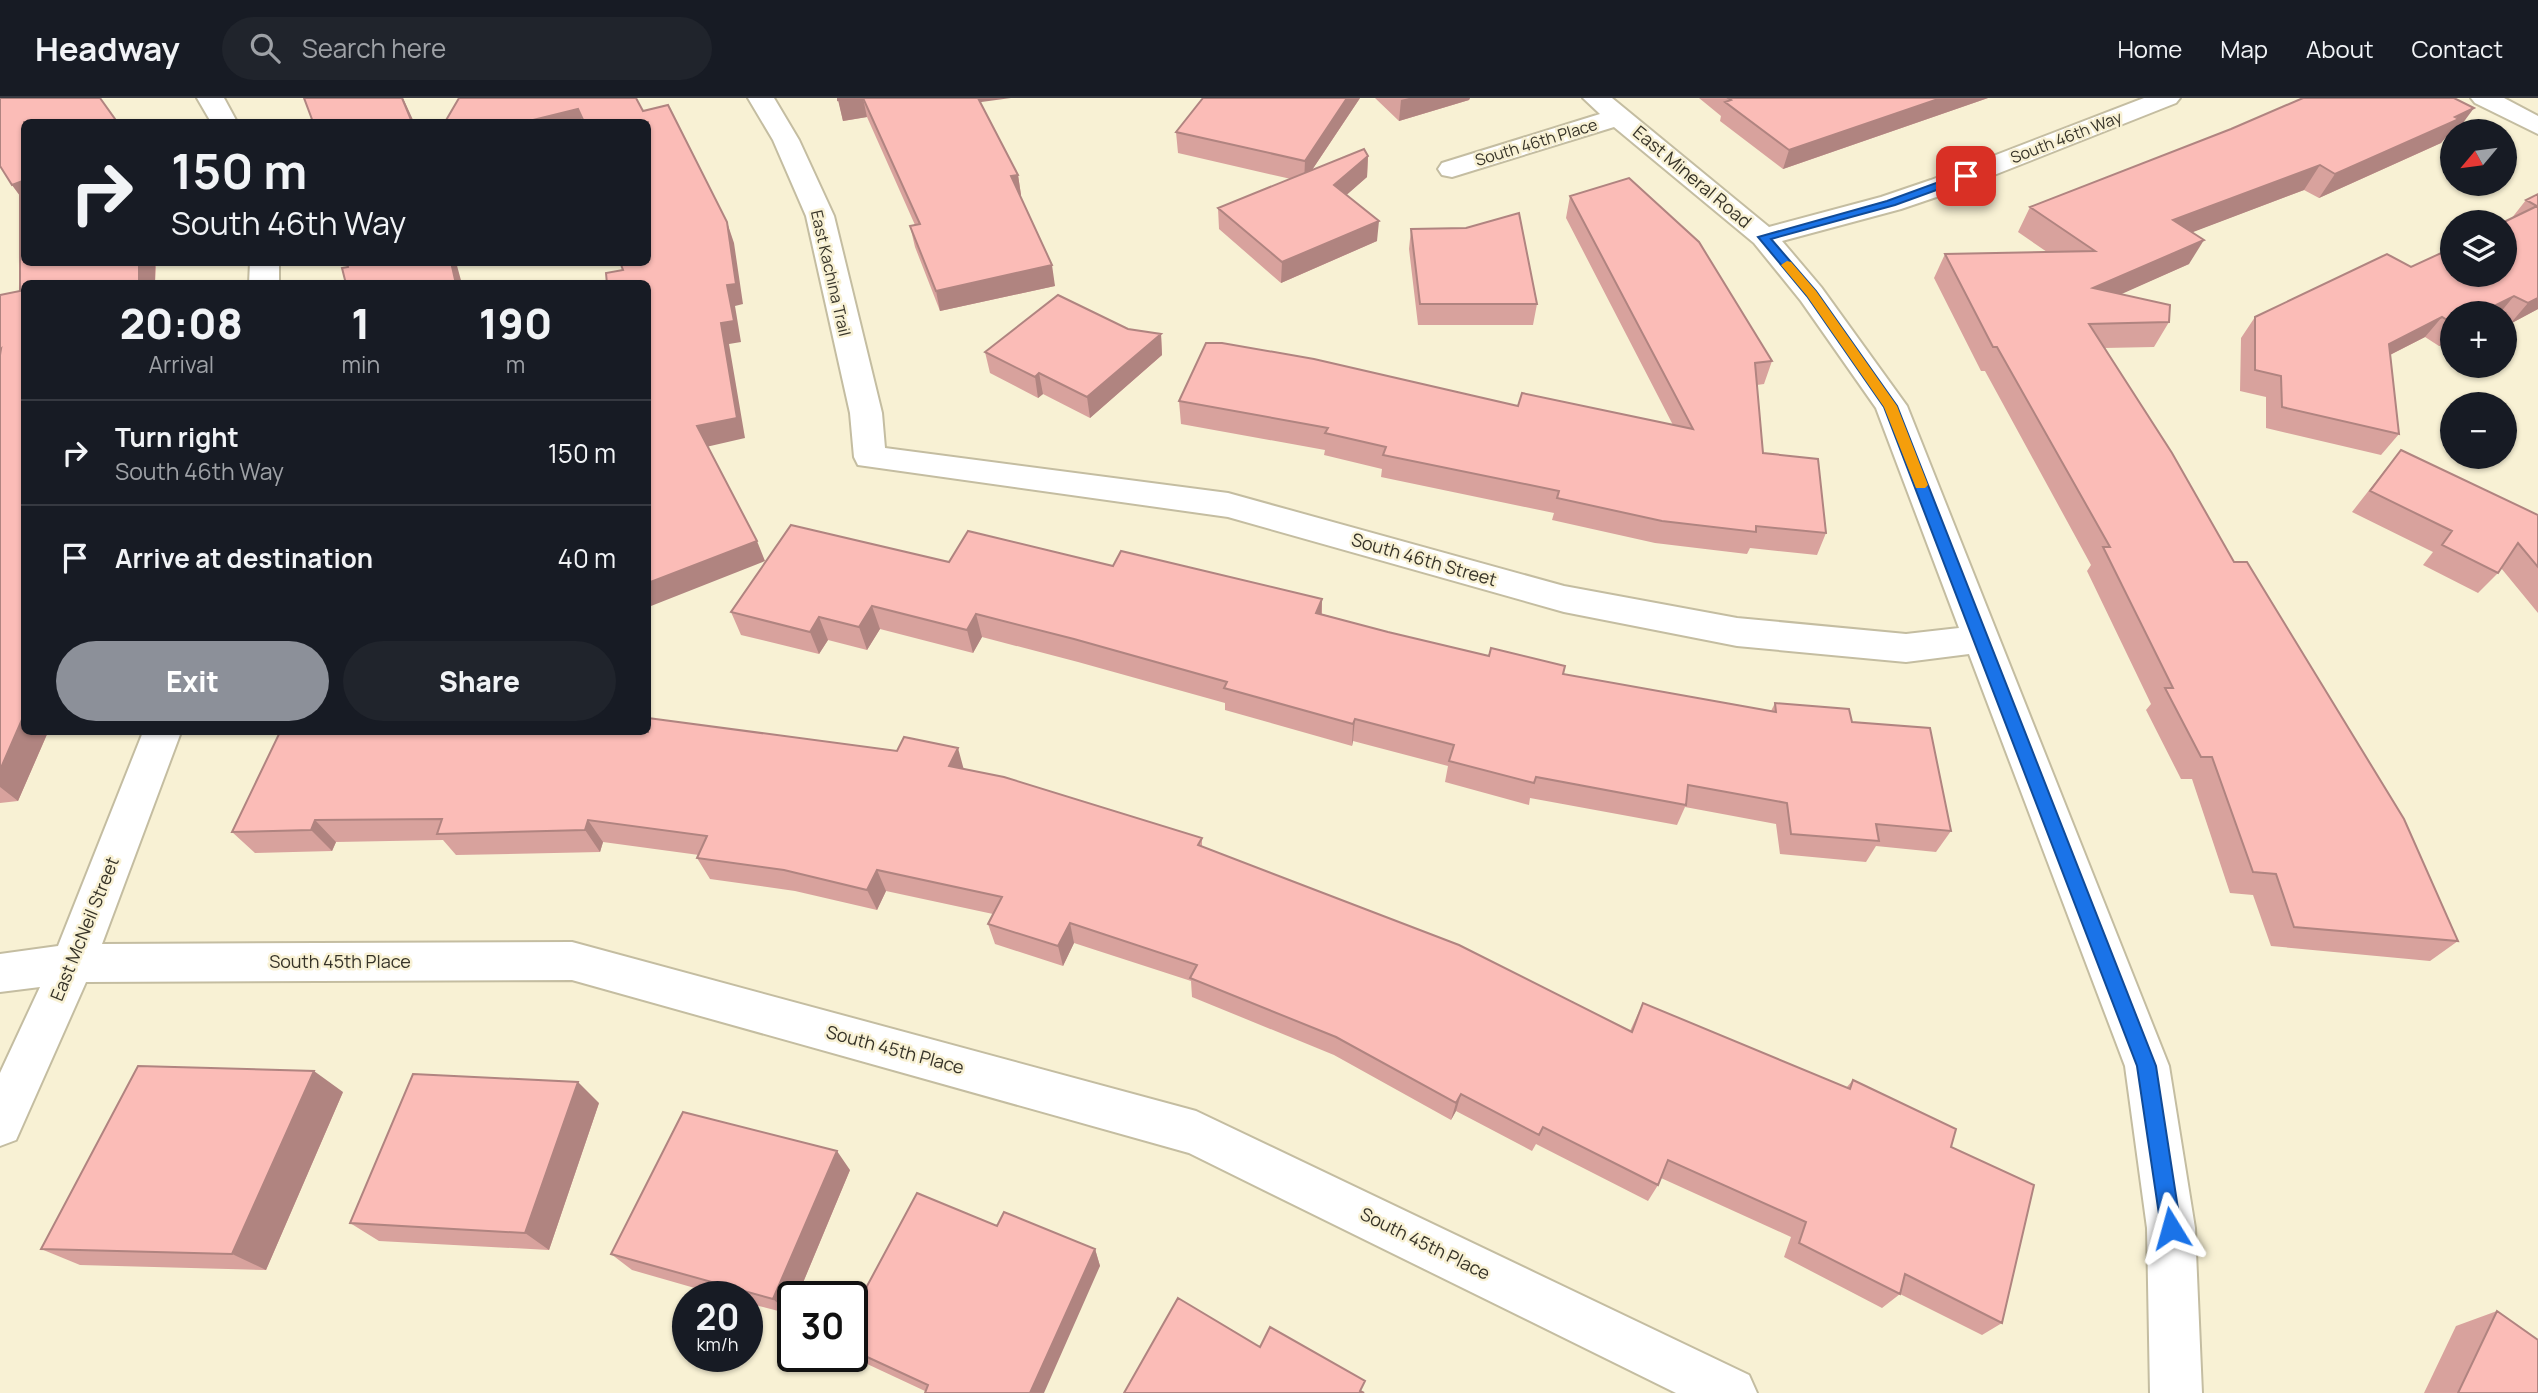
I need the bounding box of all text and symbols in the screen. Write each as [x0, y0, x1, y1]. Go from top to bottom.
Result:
search box [222, 17, 712, 80]
text: Headway [35, 26, 180, 71]
icon: search [246, 29, 284, 67]
text: Search here [302, 30, 446, 66]
text: Home [2117, 32, 2182, 65]
text: Map [2220, 32, 2268, 65]
text: About [2306, 32, 2374, 65]
text: Contact [2412, 32, 2503, 65]
street label: South 46th Way [2007, 105, 2125, 168]
street label: South 46th Place [1472, 113, 1600, 171]
north arrow [2440, 119, 2516, 196]
map controls [2440, 119, 2517, 469]
street label: East Mineral Road [1628, 120, 1757, 233]
text: 150 m [171, 137, 307, 204]
pin [1936, 146, 1996, 206]
icon: right [56, 147, 147, 238]
icon: arrive [1947, 157, 1985, 195]
text: South 46th Way [171, 201, 406, 245]
street label: East Kachina Trail [806, 208, 856, 338]
button: layers [2440, 210, 2517, 287]
text: 20:08 [120, 294, 243, 352]
text: 1 [351, 294, 370, 352]
text: 190 [479, 294, 552, 352]
button: + [2440, 301, 2517, 378]
text: Arrival [148, 348, 214, 380]
text: min [342, 348, 380, 380]
text: m [506, 348, 525, 380]
button: − [2440, 392, 2517, 469]
text: Turn right [115, 419, 239, 455]
icon: right [56, 434, 94, 472]
text: 150 m [548, 435, 616, 471]
text: South 46th Way [115, 455, 284, 487]
street label: South 46th Street [1349, 527, 1500, 591]
icon: arrive [56, 539, 94, 577]
text: Arrive at destination [115, 540, 373, 576]
text: 40 m [558, 540, 616, 576]
button: Exit [56, 641, 329, 721]
button: Share [343, 641, 616, 721]
street label: East McNeil Street [44, 853, 124, 1004]
street label: South 45th Place [269, 949, 411, 973]
street label: South 45th Place [824, 1019, 967, 1079]
position arrow [2134, 1191, 2208, 1265]
street label: South 45th Place [1356, 1201, 1494, 1285]
speed limit sign: 30 [777, 1281, 868, 1372]
text: 20 [696, 1293, 739, 1341]
text: km/h [697, 1332, 738, 1356]

